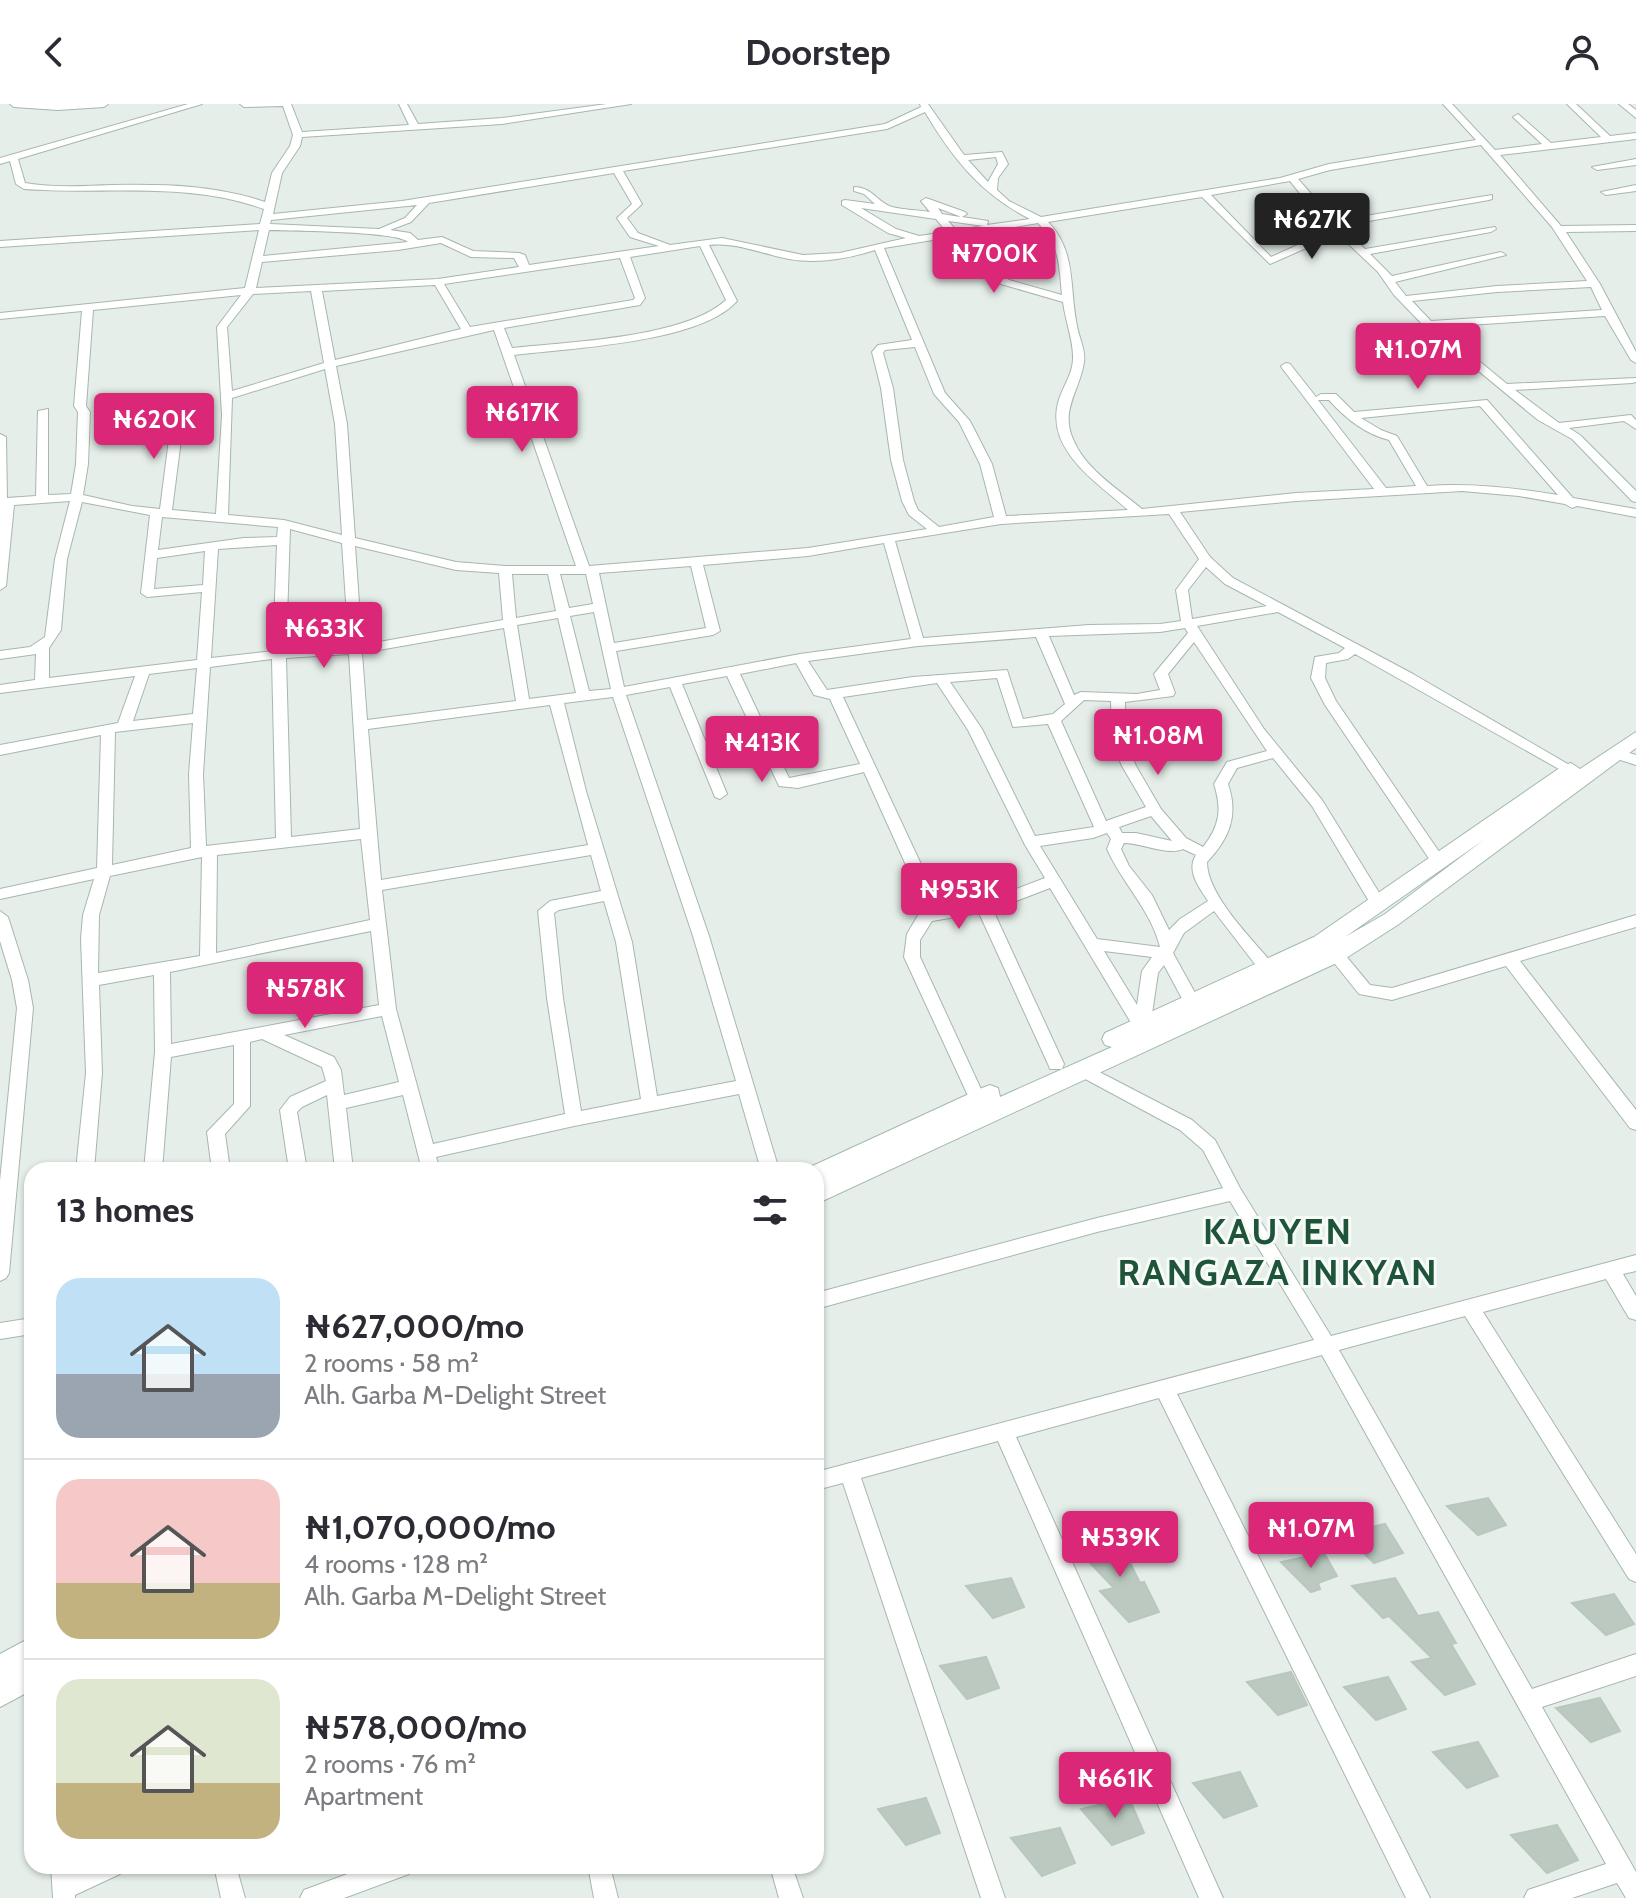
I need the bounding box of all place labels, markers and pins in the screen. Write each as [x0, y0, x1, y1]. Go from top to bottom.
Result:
pin: ₦627K [1256, 193, 1368, 261]
pin: ₦700K [938, 227, 1050, 295]
pin: ₦1.07M [1353, 323, 1483, 391]
pin: ₦617K [466, 386, 578, 454]
pin: ₦620K [98, 393, 210, 461]
pin: ₦633K [268, 602, 380, 670]
pin: ₦1.08M [1093, 709, 1223, 777]
pin: ₦413K [706, 716, 818, 784]
pin: ₦953K [903, 863, 1015, 931]
pin: ₦578K [249, 962, 361, 1030]
pin: ₦1.07M [1246, 1502, 1376, 1570]
pin: ₦539K [1064, 1511, 1176, 1579]
pin: ₦661K [1059, 1752, 1171, 1820]

